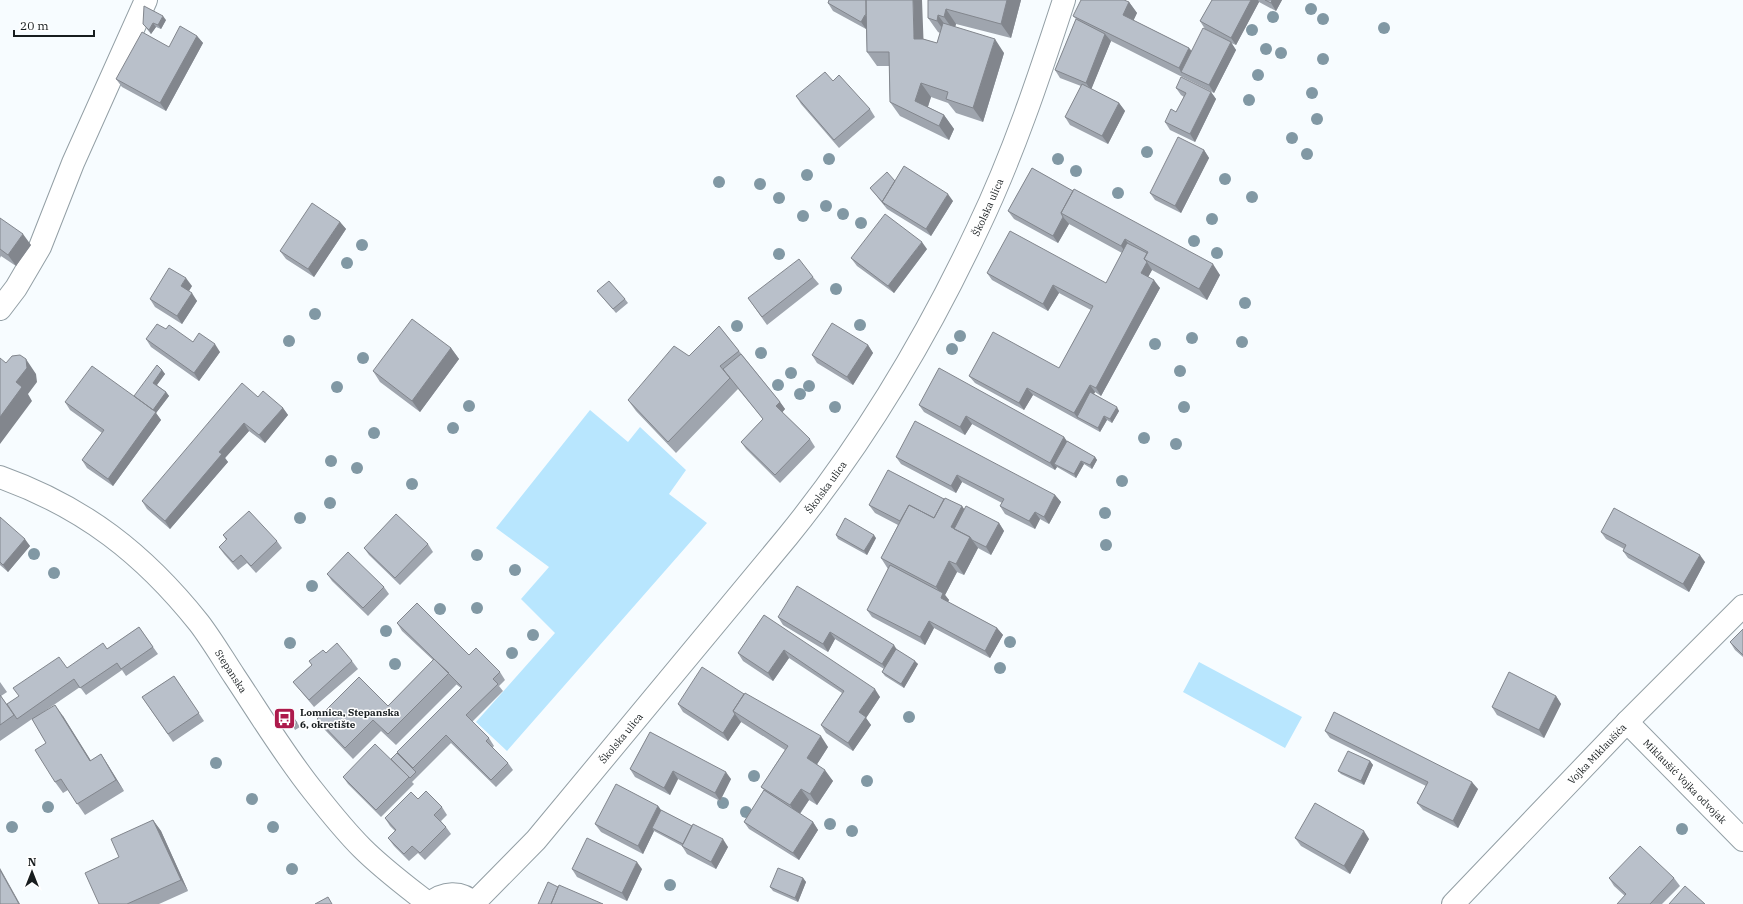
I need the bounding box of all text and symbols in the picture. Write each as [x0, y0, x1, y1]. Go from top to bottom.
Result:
scale bar [14, 12, 94, 38]
text: 20 m [20, 18, 49, 33]
street label: Školska ulica [969, 176, 1007, 238]
street label: Školska ulica [802, 458, 850, 516]
street label: Stepanska [212, 647, 250, 696]
bus stop icon: Lomnica, Stepanska 6, okretište [271, 705, 297, 731]
place label: Lomnica, Stepanska 6, okretište [300, 706, 400, 731]
street label: Školska ulica [596, 710, 646, 766]
street label: Vojka Miklaušića [1565, 720, 1630, 787]
street label: Miklaušić Vojka odvojak [1640, 737, 1729, 827]
north arrow [12, 852, 52, 892]
text: N [28, 855, 37, 869]

